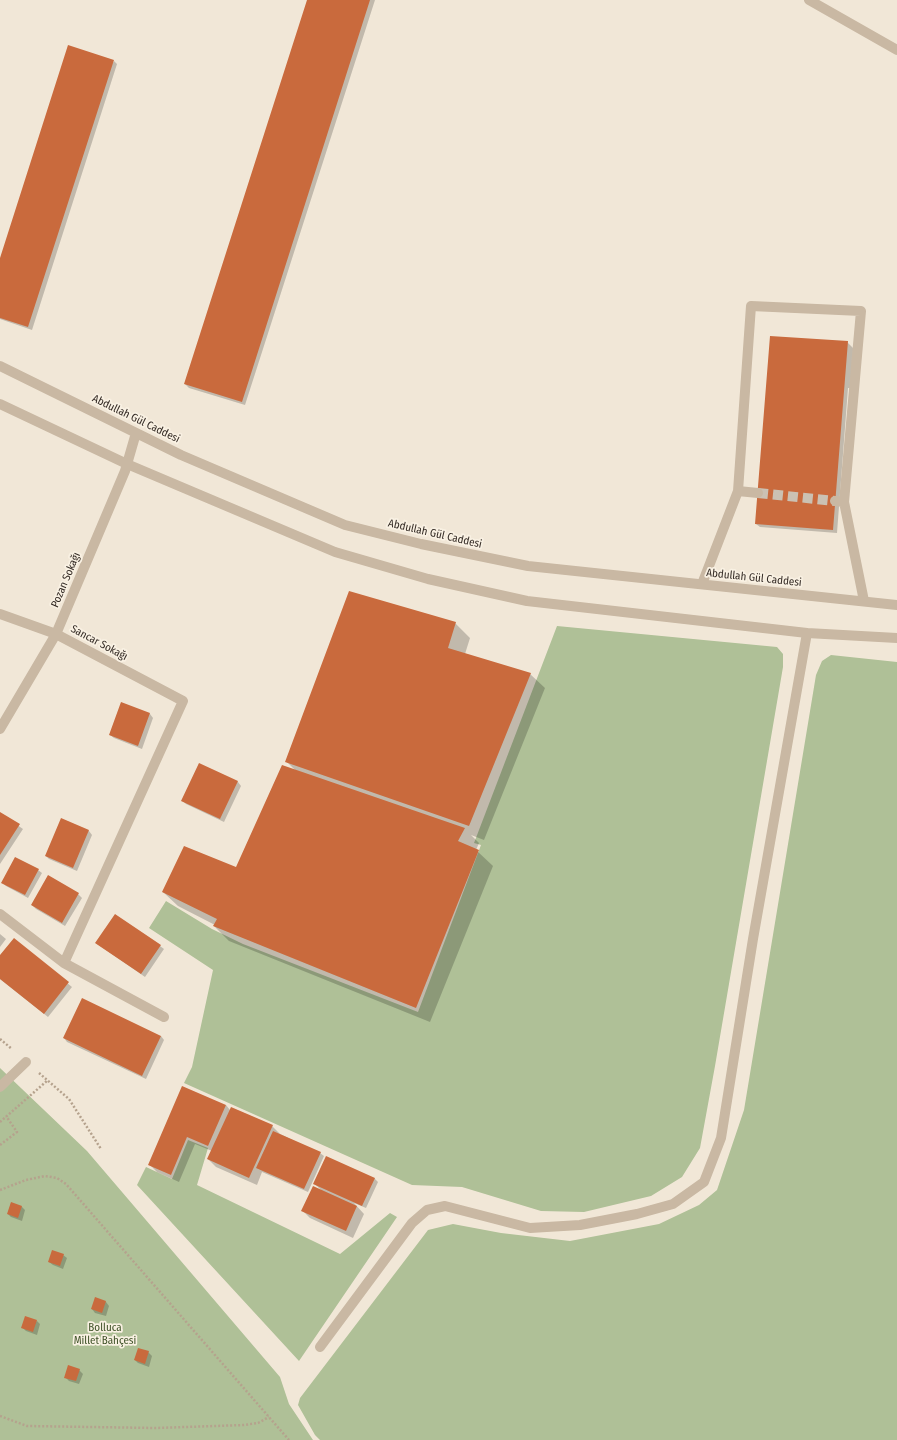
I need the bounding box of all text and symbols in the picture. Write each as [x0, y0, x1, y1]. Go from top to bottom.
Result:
street label: Abdullah Gül Caddesi [90, 392, 182, 446]
street label: Abdullah Gül Caddesi [387, 517, 483, 551]
street label: Pozan Sokağı [48, 550, 84, 610]
street label: Abdullah Gül Caddesi [706, 566, 802, 590]
street label: Sancar Sokağı [68, 623, 130, 663]
park label: Bolluca Millet Bahçesi [74, 1321, 136, 1347]

